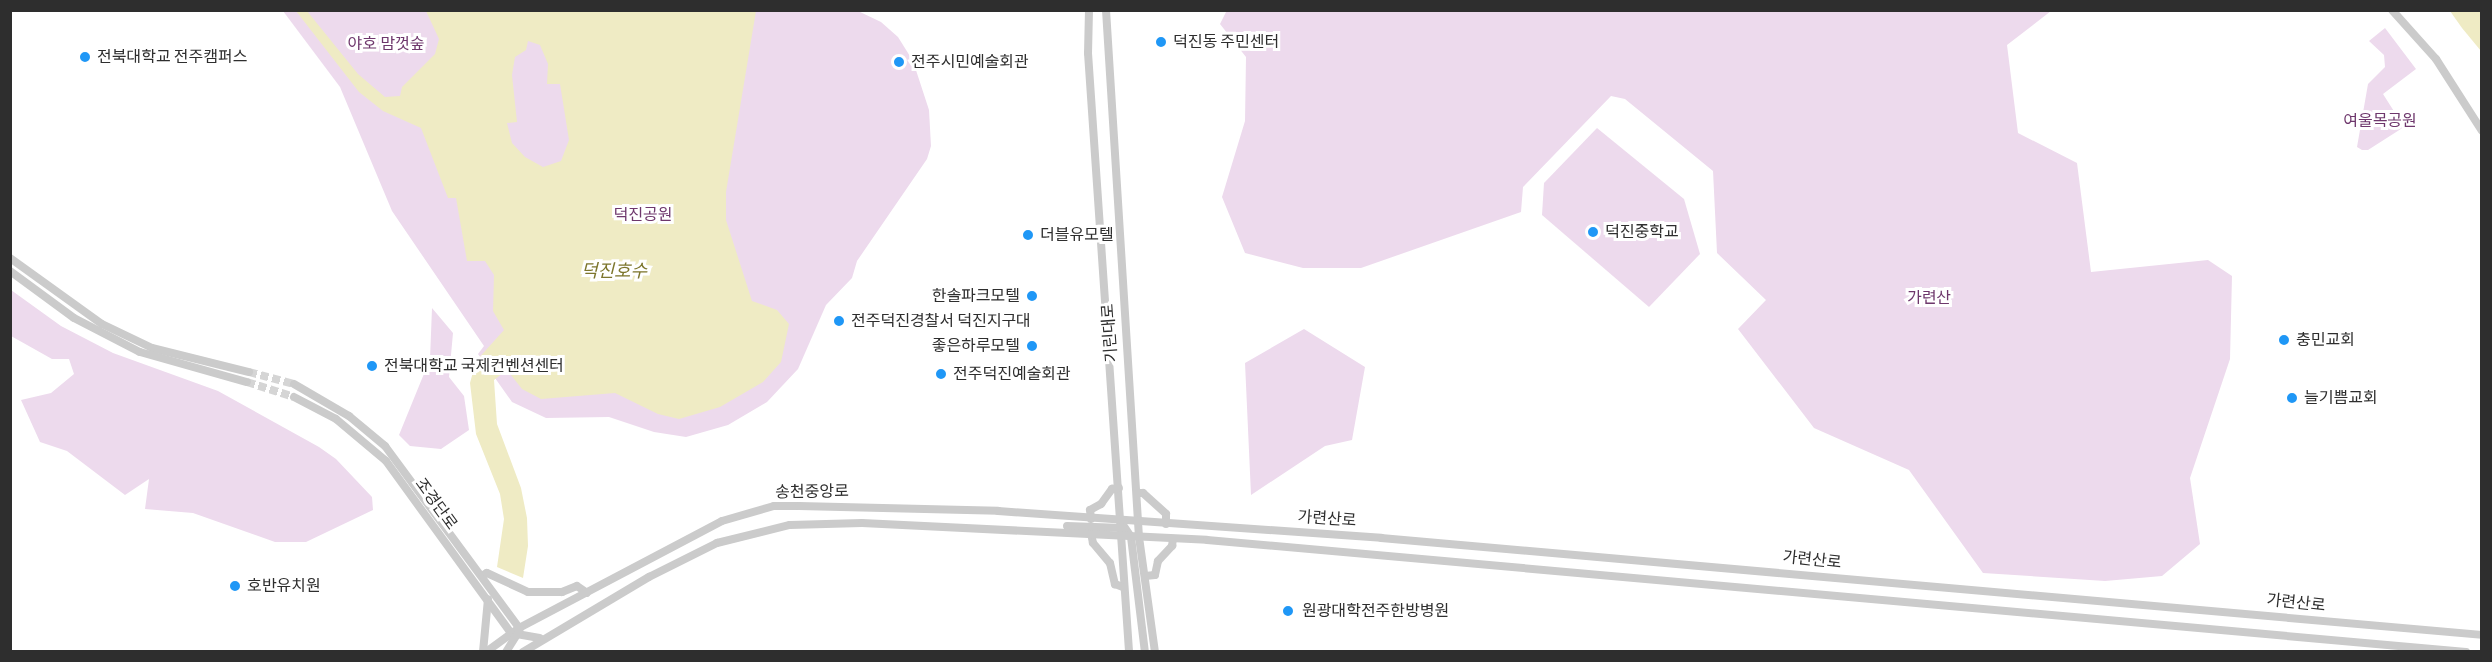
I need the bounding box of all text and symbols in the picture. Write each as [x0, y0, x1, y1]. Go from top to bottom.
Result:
place label: 덕진동 주민센터 [1173, 32, 1279, 52]
park label: 야호 맘껏숲 [348, 34, 424, 54]
marker: 덕진동 주민센터 [1154, 35, 1168, 49]
place label: 전북대학교 전주캠퍼스 [97, 47, 247, 67]
marker: 전북대학교 전주캠퍼스 [78, 50, 92, 64]
place label: 전주시민예술회관 [911, 52, 1029, 72]
marker: 전주시민예술회관 [892, 55, 906, 69]
park label: 여울목공원 [2343, 111, 2417, 131]
park label: 덕진공원 [614, 205, 672, 225]
place label: 덕진중학교 [1605, 222, 1679, 242]
place label: 더블유모텔 [1040, 225, 1114, 245]
marker: 덕진중학교 [1586, 225, 1600, 239]
marker: 더블유모텔 [1021, 228, 1035, 242]
water label: 덕진호수 [581, 261, 647, 283]
place label: 한솔파크모텔 [932, 286, 1020, 306]
park label: 가련산 [1907, 288, 1951, 308]
marker: 한솔파크모텔 [1025, 289, 1039, 303]
street label: 기린대로 [1098, 303, 1122, 363]
place label: 전주덕진경찰서 덕진지구대 [851, 311, 1031, 331]
marker: 전주덕진경찰서 덕진지구대 [832, 314, 846, 328]
place label: 충민교회 [2296, 330, 2355, 350]
marker: 충민교회 [2277, 333, 2291, 347]
place label: 좋은하루모텔 [932, 336, 1020, 356]
marker: 좋은하루모텔 [1025, 339, 1039, 353]
place label: 전북대학교 국제컨벤션센터 [384, 356, 564, 376]
marker: 전북대학교 국제컨벤션센터 [365, 359, 379, 373]
place label: 전주덕진예술회관 [953, 364, 1071, 384]
marker: 전주덕진예술회관 [934, 367, 948, 381]
place label: 늘기쁨교회 [2304, 388, 2378, 408]
marker: 늘기쁨교회 [2285, 391, 2299, 405]
street label: 조경단로 [411, 475, 461, 533]
street label: 송천중앙로 [775, 482, 849, 502]
street label: 가련산로 [1297, 507, 1357, 531]
street label: 가련산로 [1782, 547, 1842, 573]
place label: 호반유치원 [247, 576, 321, 596]
marker: 호반유치원 [228, 579, 242, 593]
street label: 가련산로 [2266, 590, 2326, 616]
place label: 원광대학전주한방병원 [1302, 601, 1449, 621]
marker: 원광대학전주한방병원 [1279, 602, 1297, 620]

